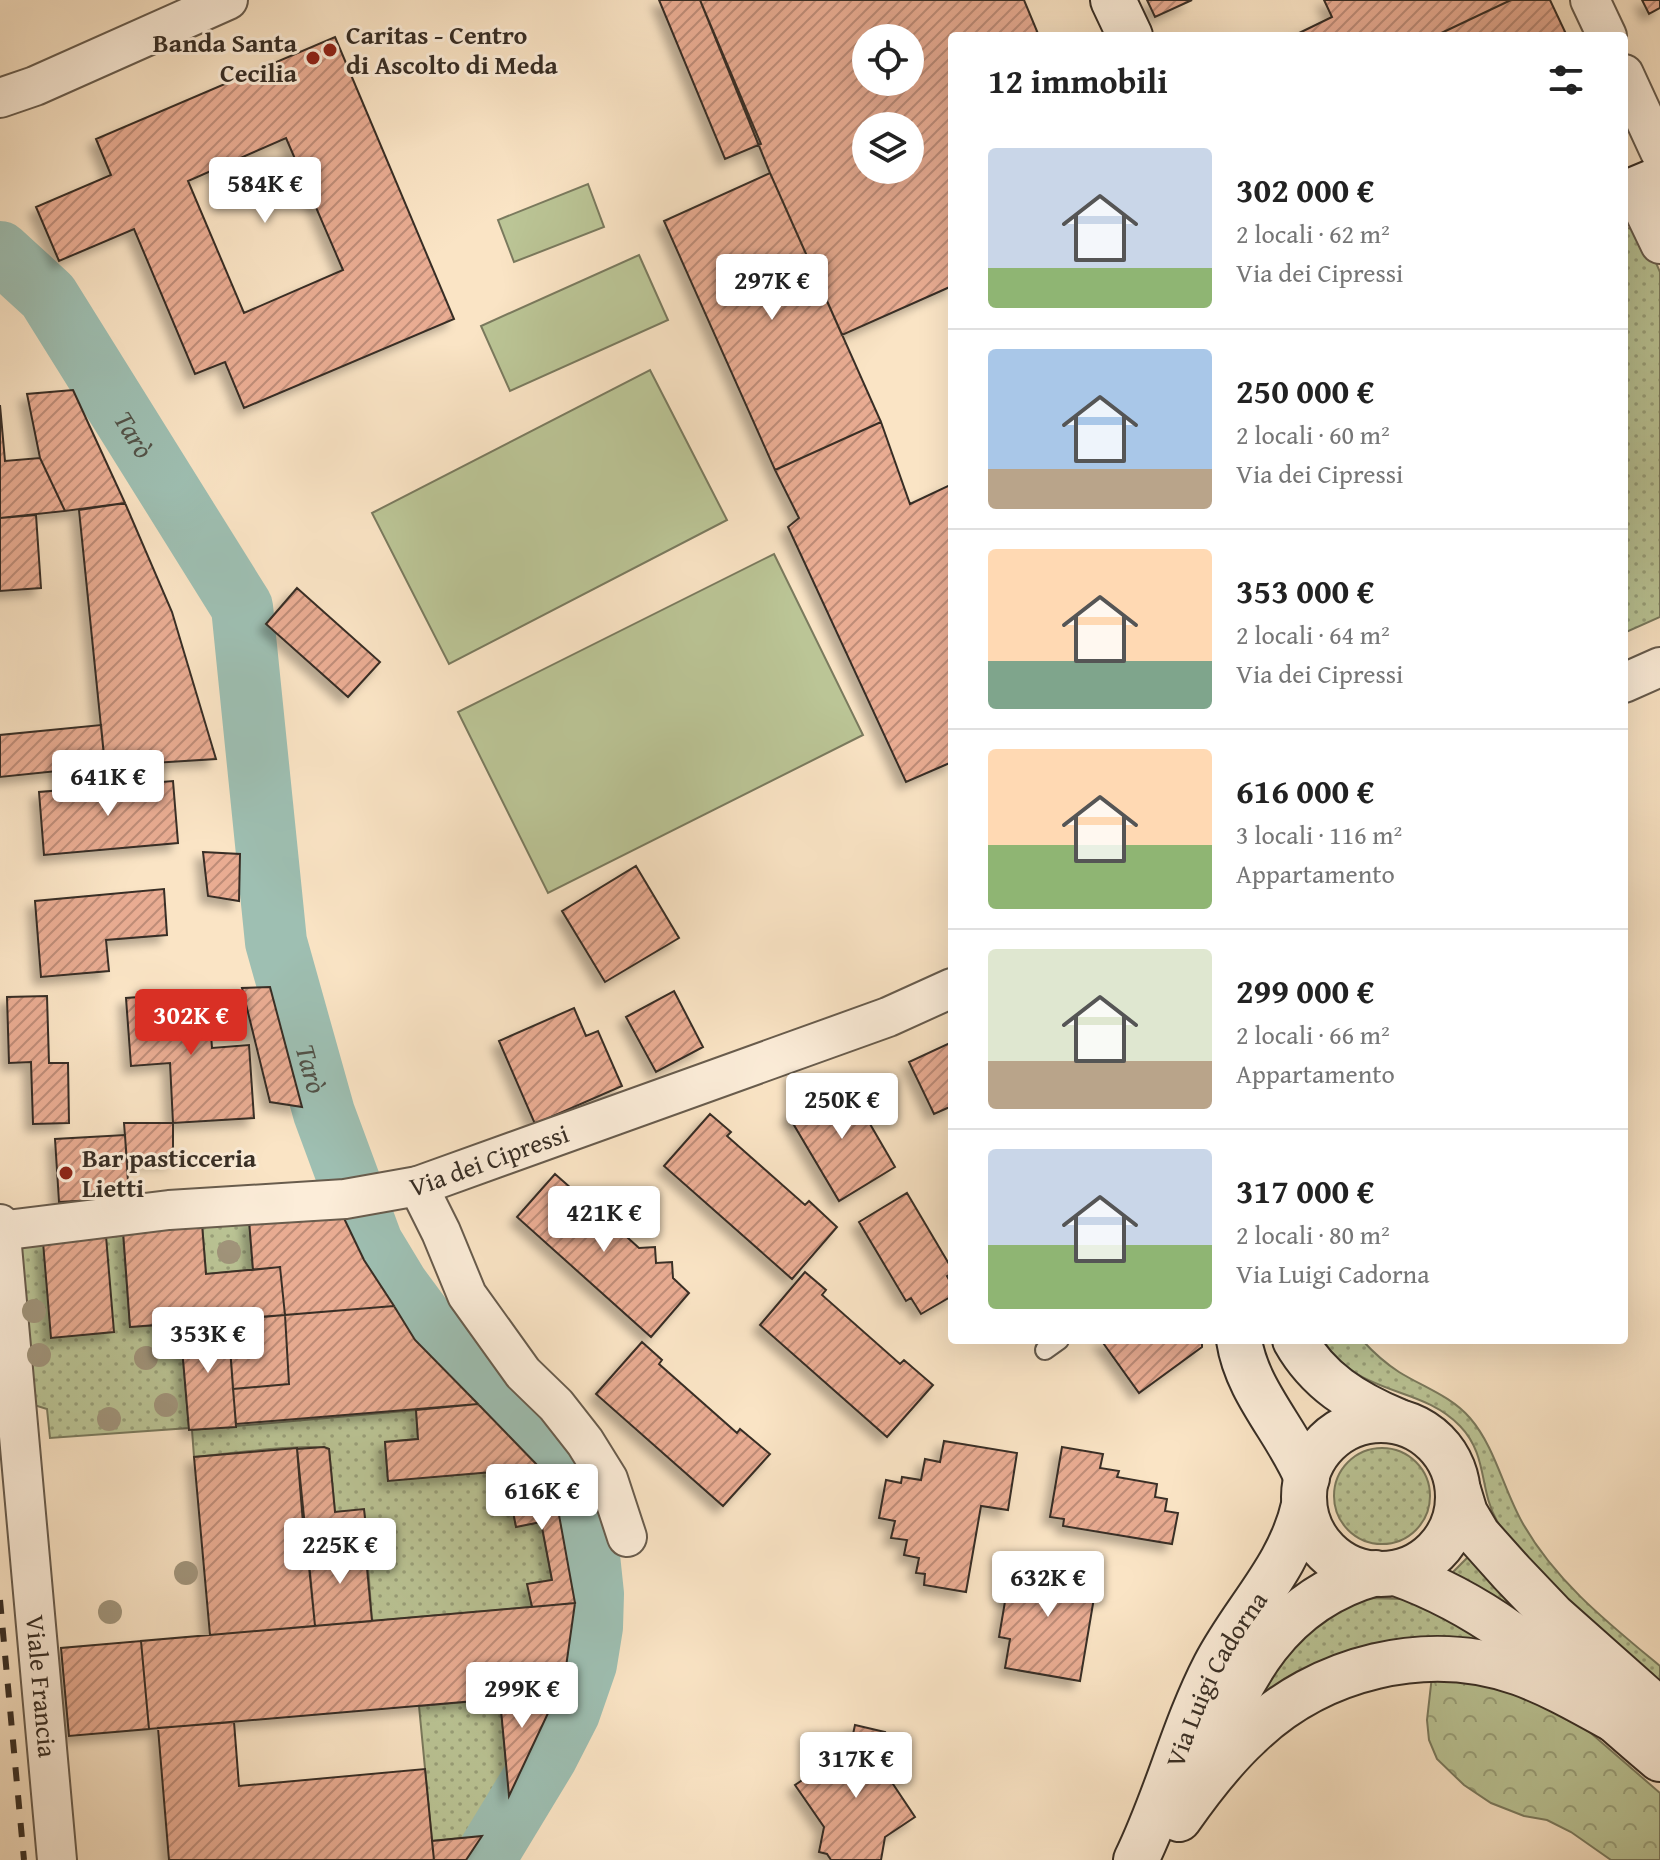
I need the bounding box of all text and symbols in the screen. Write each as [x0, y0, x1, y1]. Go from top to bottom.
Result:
place label: Caritas - Centro di Ascolto di Meda [346, 15, 559, 84]
place label: Banda Santa Cecilia [153, 23, 298, 92]
map controls [852, 24, 924, 184]
button: locate [852, 24, 924, 96]
marker: Caritas - Centro di Ascolto di Meda [321, 41, 339, 59]
marker: Banda Santa Cecilia [304, 49, 322, 67]
text: 12 immobili [988, 56, 1168, 105]
icon: filters [1544, 58, 1588, 102]
button: layers [852, 112, 924, 184]
pin: 584K € [200, 157, 330, 225]
text: 584K € [227, 163, 303, 202]
text: 302 000 € [1236, 165, 1374, 214]
icon: home [1052, 180, 1148, 276]
text: 2 locali · 62 m² [1236, 214, 1390, 253]
text: Via dei Cipressi [1236, 253, 1403, 292]
pin: 297K € [707, 254, 837, 322]
text: 297K € [734, 260, 810, 299]
text: 250 000 € [1236, 366, 1374, 415]
icon: home [1052, 381, 1148, 477]
water label: Tarò [104, 402, 165, 466]
text: 2 locali · 60 m² [1236, 415, 1390, 454]
text: Via dei Cipressi [1236, 454, 1403, 493]
text: 353 000 € [1236, 566, 1374, 615]
icon: home [1052, 581, 1148, 677]
text: 2 locali · 64 m² [1236, 615, 1390, 654]
text: Via dei Cipressi [1236, 654, 1403, 693]
pin: 641K € [43, 750, 173, 818]
text: 641K € [70, 756, 146, 795]
text: 616 000 € [1236, 766, 1374, 815]
icon: home [1052, 781, 1148, 877]
text: 3 locali · 116 m² [1236, 815, 1402, 854]
text: Appartamento [1236, 854, 1395, 893]
text: 299 000 € [1236, 966, 1374, 1015]
icon: home [1052, 981, 1148, 1077]
pin: 302K € [126, 989, 256, 1057]
text: 302K € [153, 995, 229, 1034]
text: 2 locali · 66 m² [1236, 1015, 1390, 1054]
water label: Tarò [286, 1039, 338, 1098]
text: Appartamento [1236, 1054, 1395, 1093]
pin: 250K € [777, 1073, 907, 1141]
text: 250K € [804, 1079, 880, 1118]
street label: Via dei Cipressi [406, 1113, 574, 1206]
place label: Bar pasticceria Lietti [82, 1138, 257, 1207]
marker: Bar pasticceria Lietti [57, 1164, 75, 1182]
text: 317 000 € [1236, 1166, 1374, 1215]
icon: home [1052, 1181, 1148, 1277]
pin: 421K € [539, 1186, 669, 1254]
text: 421K € [566, 1192, 642, 1231]
text: 2 locali · 80 m² [1236, 1215, 1390, 1254]
text: Via Luigi Cadorna [1236, 1254, 1430, 1293]
pin: 353K € [143, 1307, 273, 1375]
text: 353K € [170, 1313, 246, 1352]
pin: 616K € [477, 1464, 607, 1532]
text: 616K € [504, 1470, 580, 1509]
pin: 225K € [275, 1518, 405, 1586]
text: 225K € [302, 1524, 378, 1563]
pin: 632K € [983, 1551, 1113, 1619]
text: 632K € [1010, 1557, 1086, 1596]
street label: Via Luigi Cadorna [1155, 1582, 1277, 1773]
street label: Viale Francia [16, 1613, 68, 1760]
pin: 299K € [457, 1662, 587, 1730]
text: 299K € [484, 1668, 560, 1707]
pin: 317K € [791, 1732, 921, 1800]
text: 317K € [818, 1738, 894, 1777]

